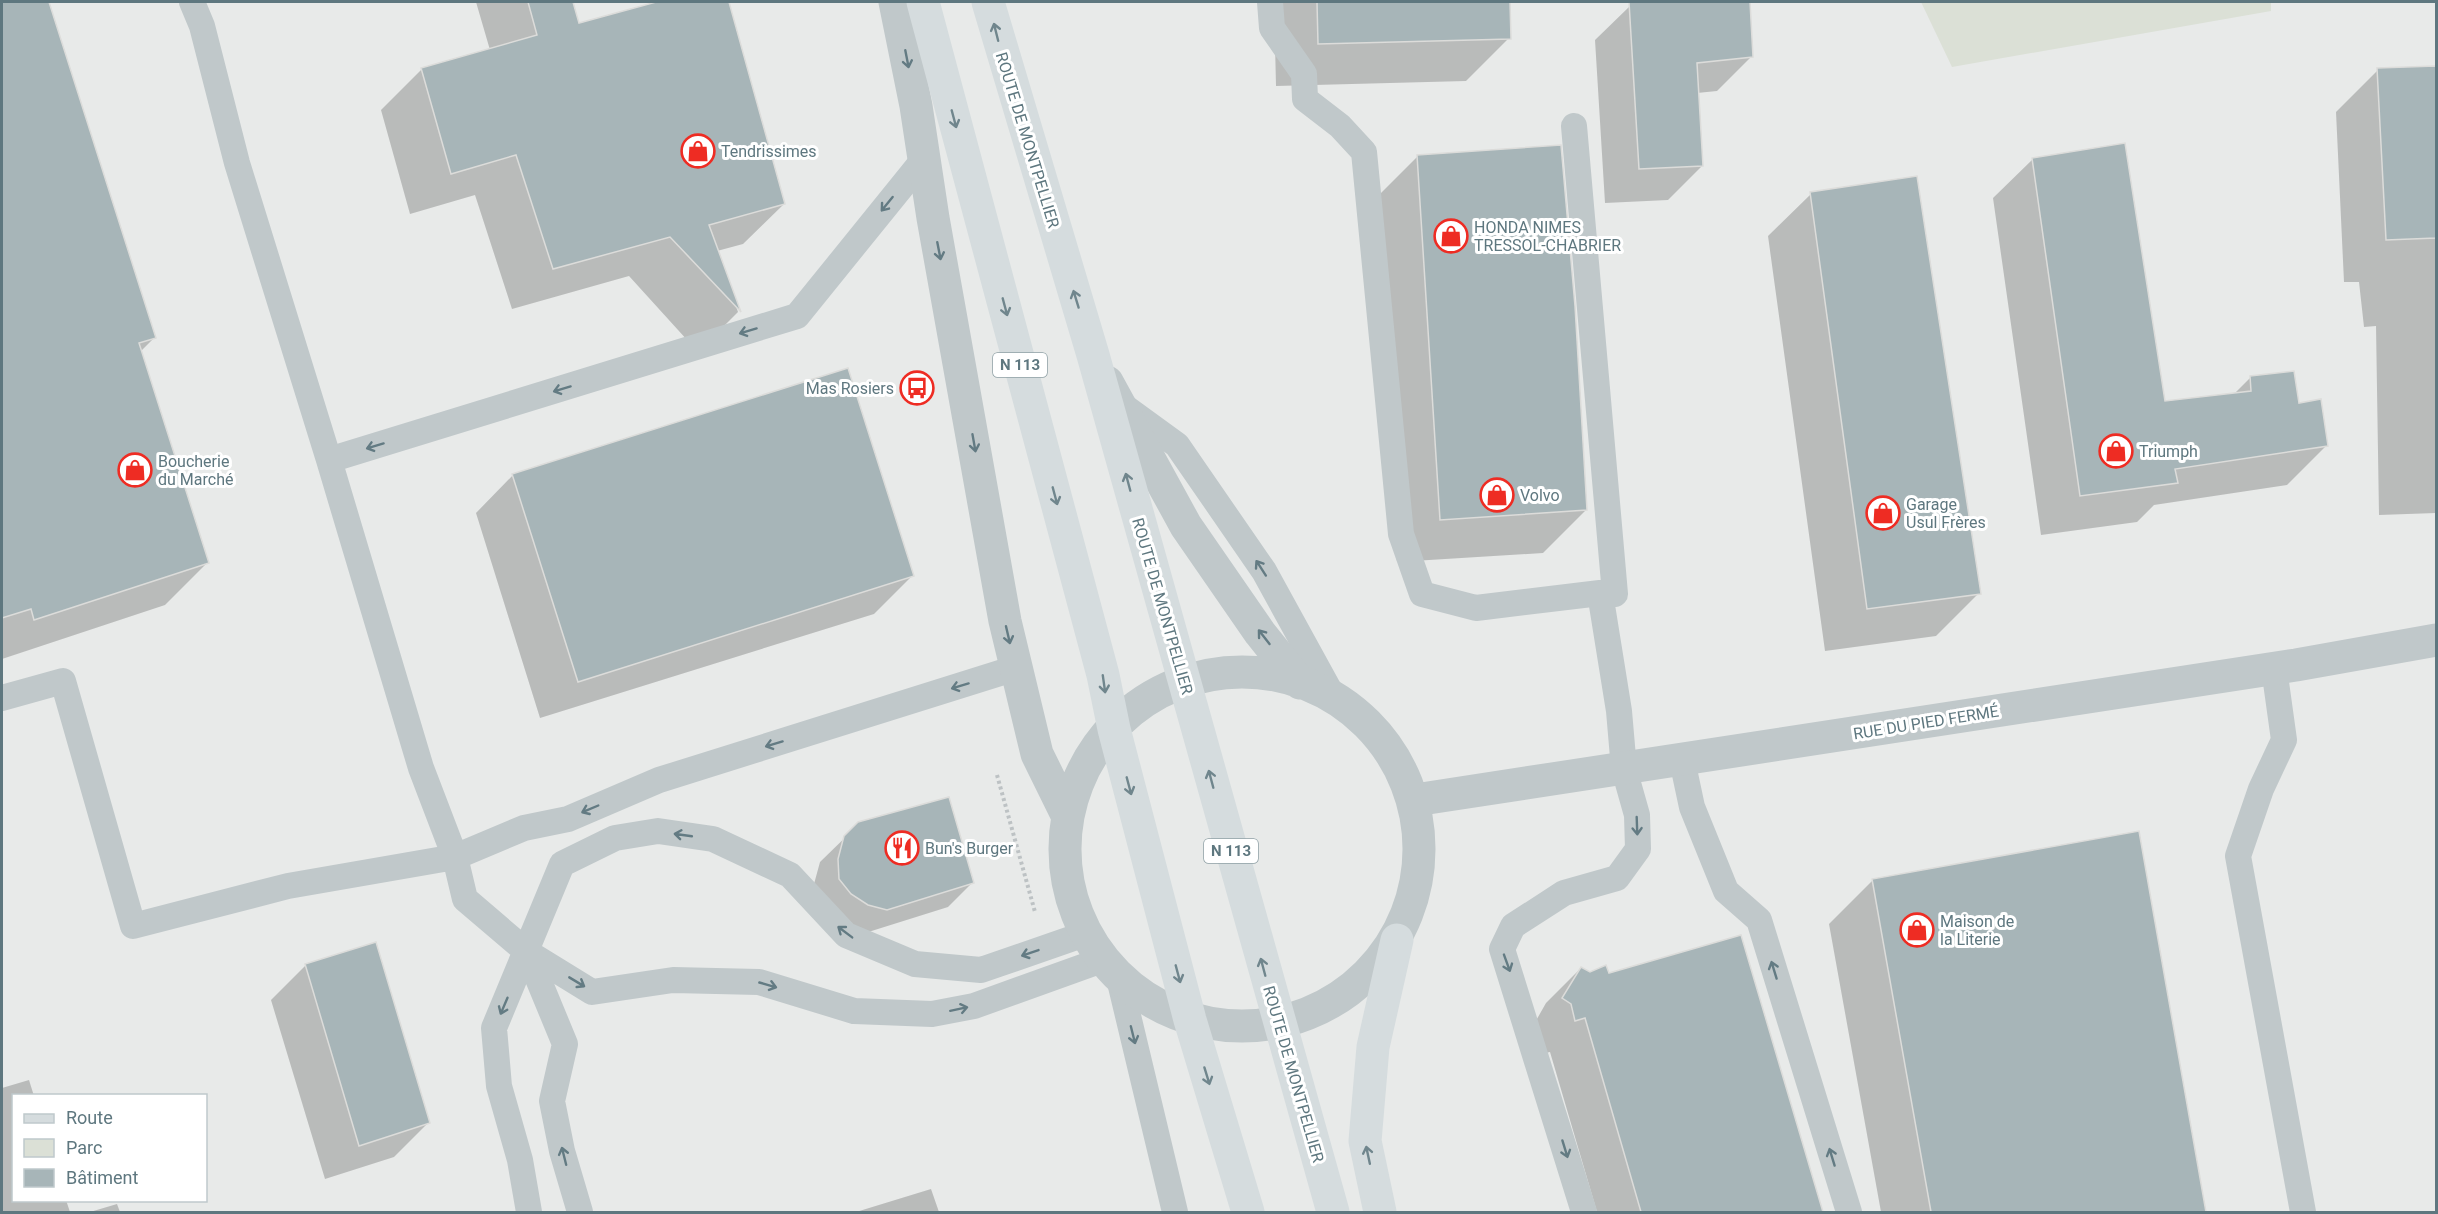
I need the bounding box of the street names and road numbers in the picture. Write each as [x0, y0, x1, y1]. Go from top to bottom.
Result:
street label: ROUTE DE MONTPELLIER [992, 50, 1063, 230]
road number: N 113 [993, 353, 1047, 377]
street label: ROUTE DE MONTPELLIER [1128, 516, 1197, 697]
street label: RUE DU PIED FERMÉ [1852, 702, 2000, 743]
road number: N 113 [1204, 839, 1258, 863]
street label: ROUTE DE MONTPELLIER [1259, 984, 1328, 1165]

